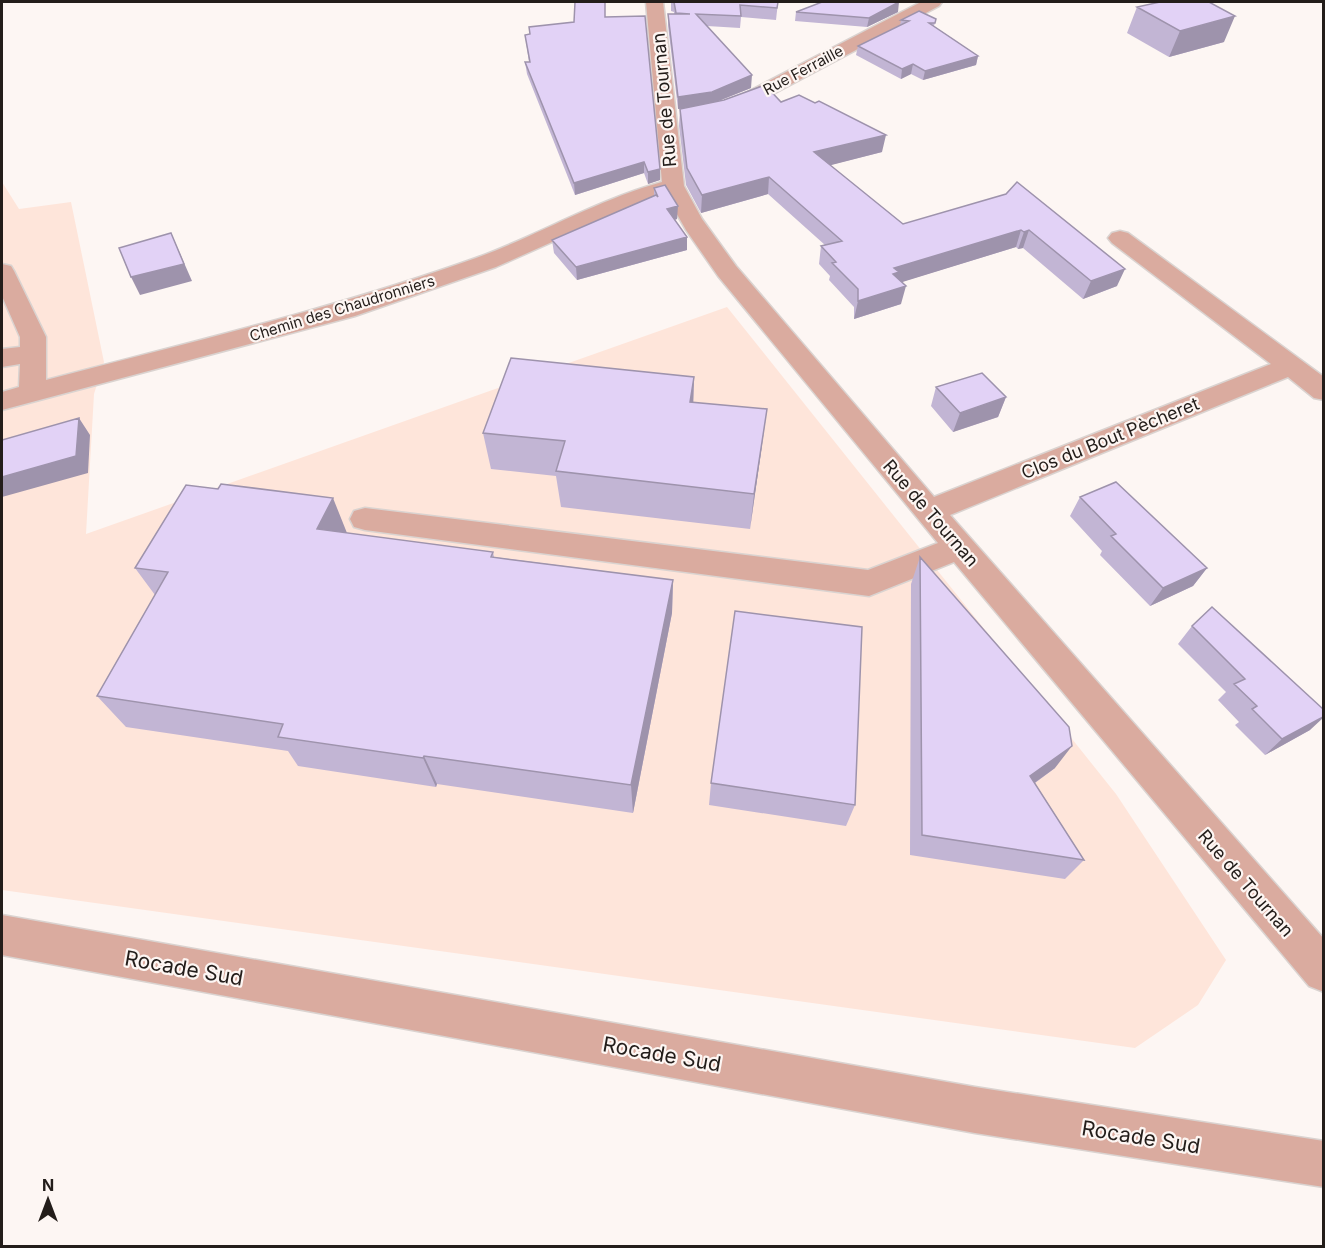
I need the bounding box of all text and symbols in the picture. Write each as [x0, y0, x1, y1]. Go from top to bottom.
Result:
street label: Rue de Tournan [648, 32, 680, 168]
street label: Rue Ferraille [760, 41, 846, 99]
street label: Chemin des Chaudronniers [247, 271, 437, 345]
street label: Clos du Bout Pècheret [1018, 393, 1202, 483]
street label: Rue de Tournan [879, 455, 983, 571]
street label: Rue de Tournan [1194, 825, 1298, 941]
street label: Rocade Sud [123, 945, 245, 991]
street label: Rocade Sud [601, 1031, 723, 1077]
street label: Rocade Sud [1080, 1115, 1202, 1159]
north arrow [18, 1170, 78, 1230]
text: N [42, 1175, 54, 1195]

